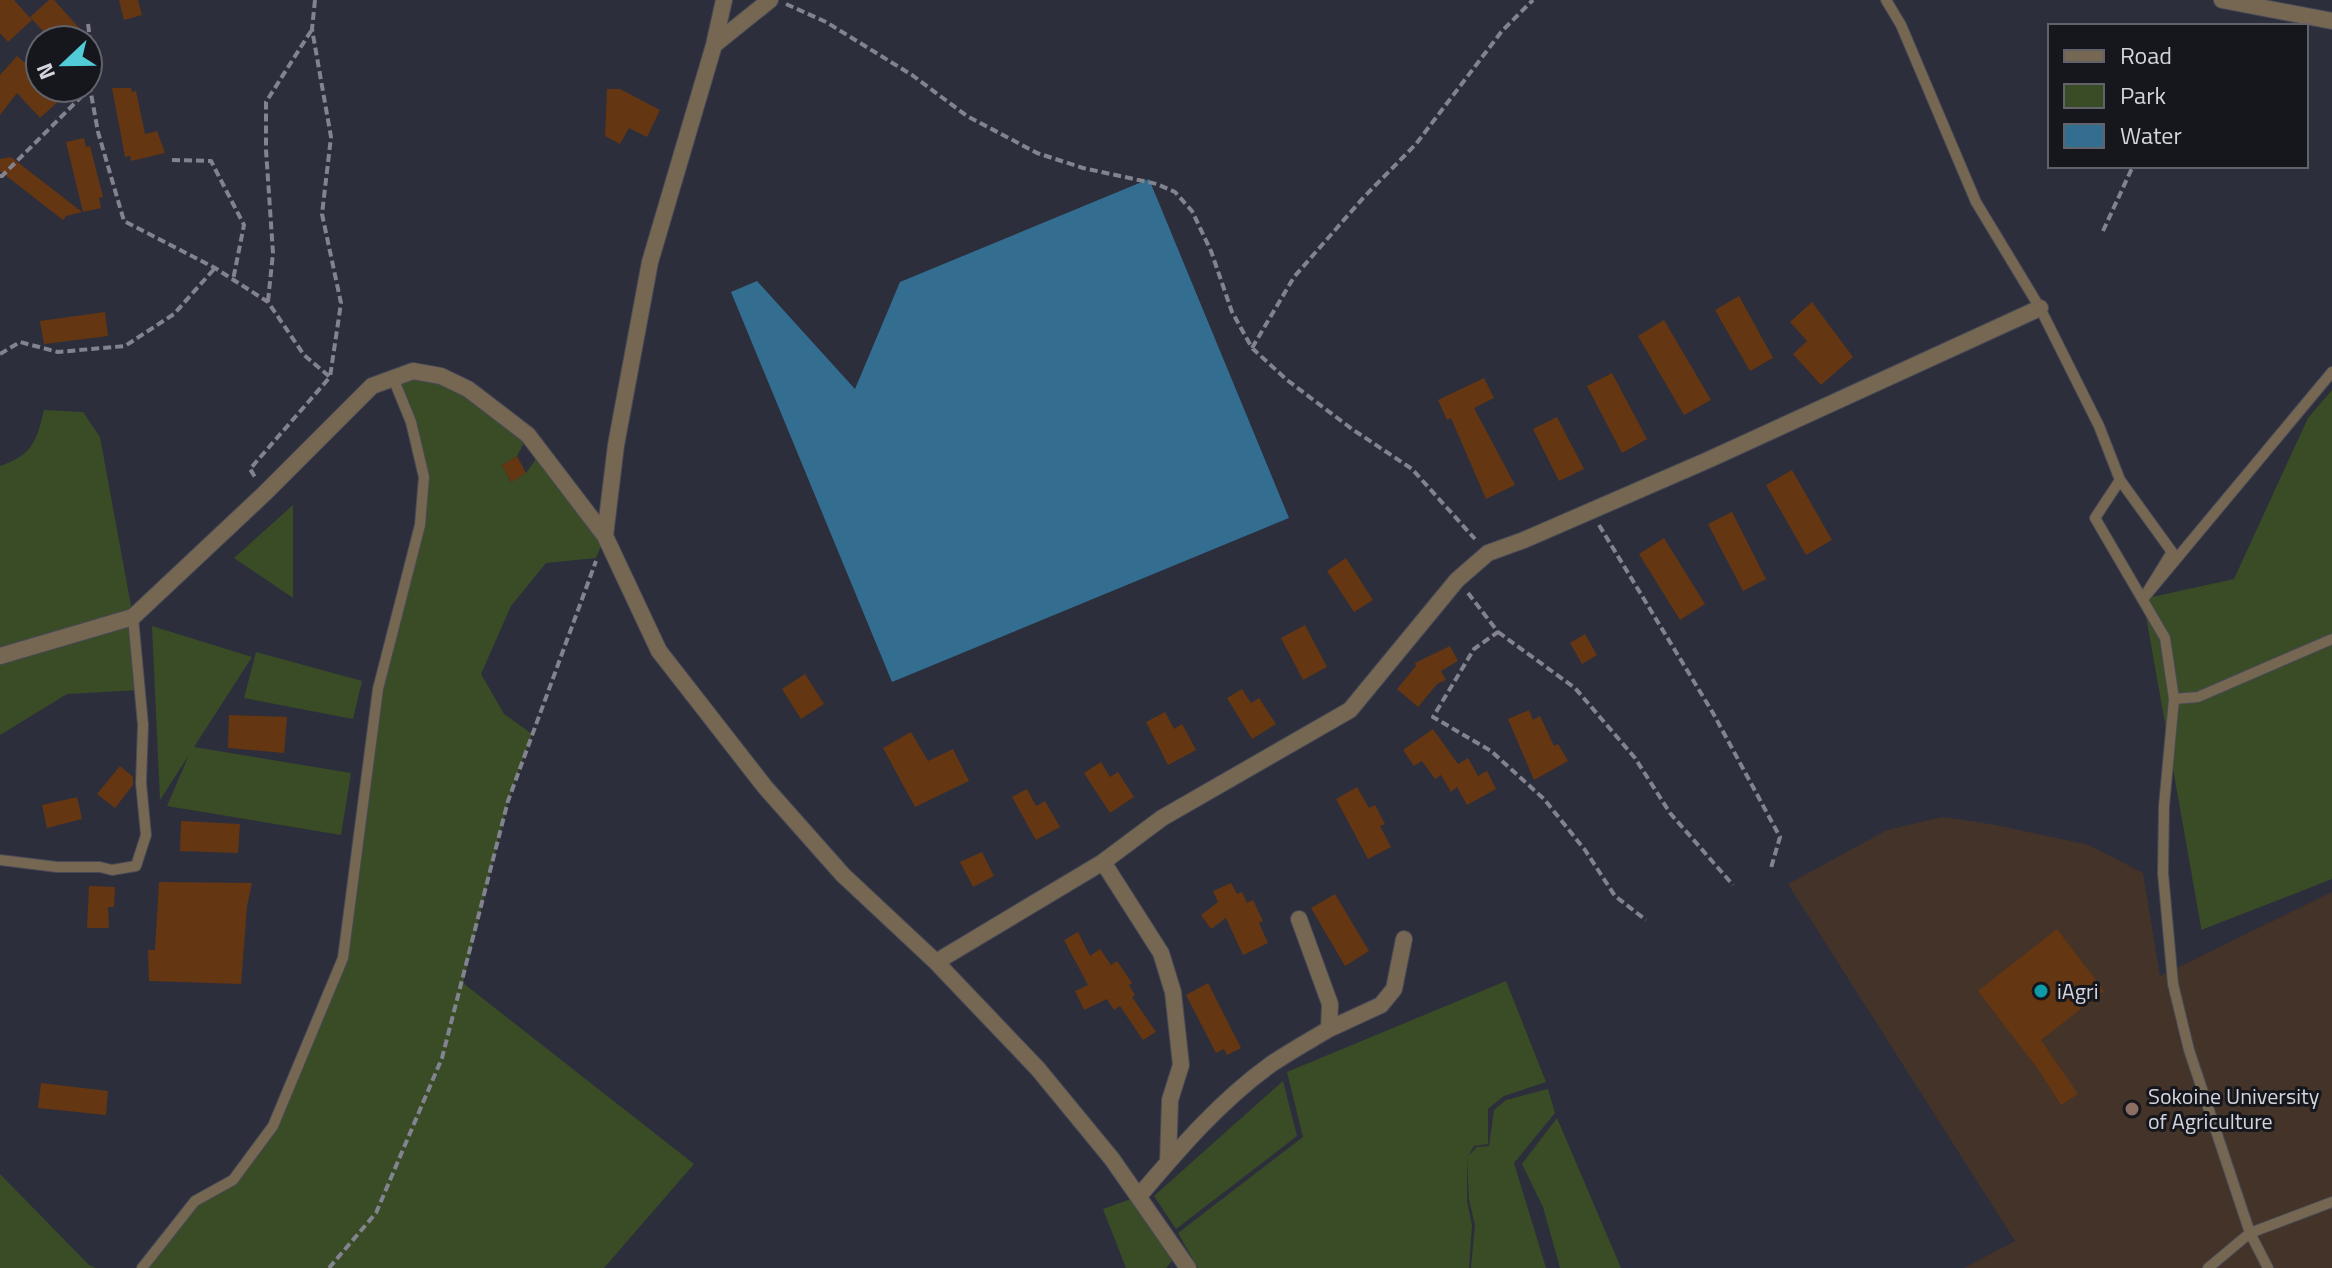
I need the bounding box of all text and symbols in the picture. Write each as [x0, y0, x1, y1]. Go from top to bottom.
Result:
north arrow [24, 24, 104, 104]
legend [2048, 24, 2308, 168]
text: Road [2120, 37, 2172, 73]
text: N [27, 58, 64, 85]
text: Park [2120, 77, 2166, 113]
text: Water [2120, 117, 2182, 153]
place label: iAgri [2057, 974, 2098, 1008]
marker: iAgri [2032, 982, 2050, 1000]
place label: Sokoine University of Agriculture [2148, 1079, 2320, 1138]
marker: Sokoine University of Agriculture [2123, 1100, 2141, 1118]

